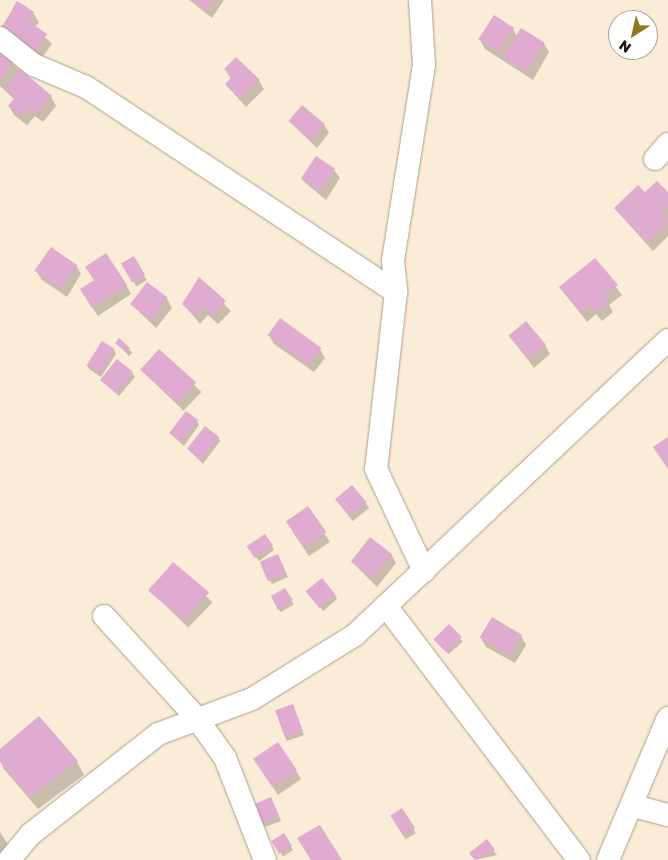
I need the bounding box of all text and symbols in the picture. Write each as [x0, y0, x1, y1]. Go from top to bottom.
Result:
north arrow [608, 10, 658, 60]
text: N [615, 37, 634, 57]

